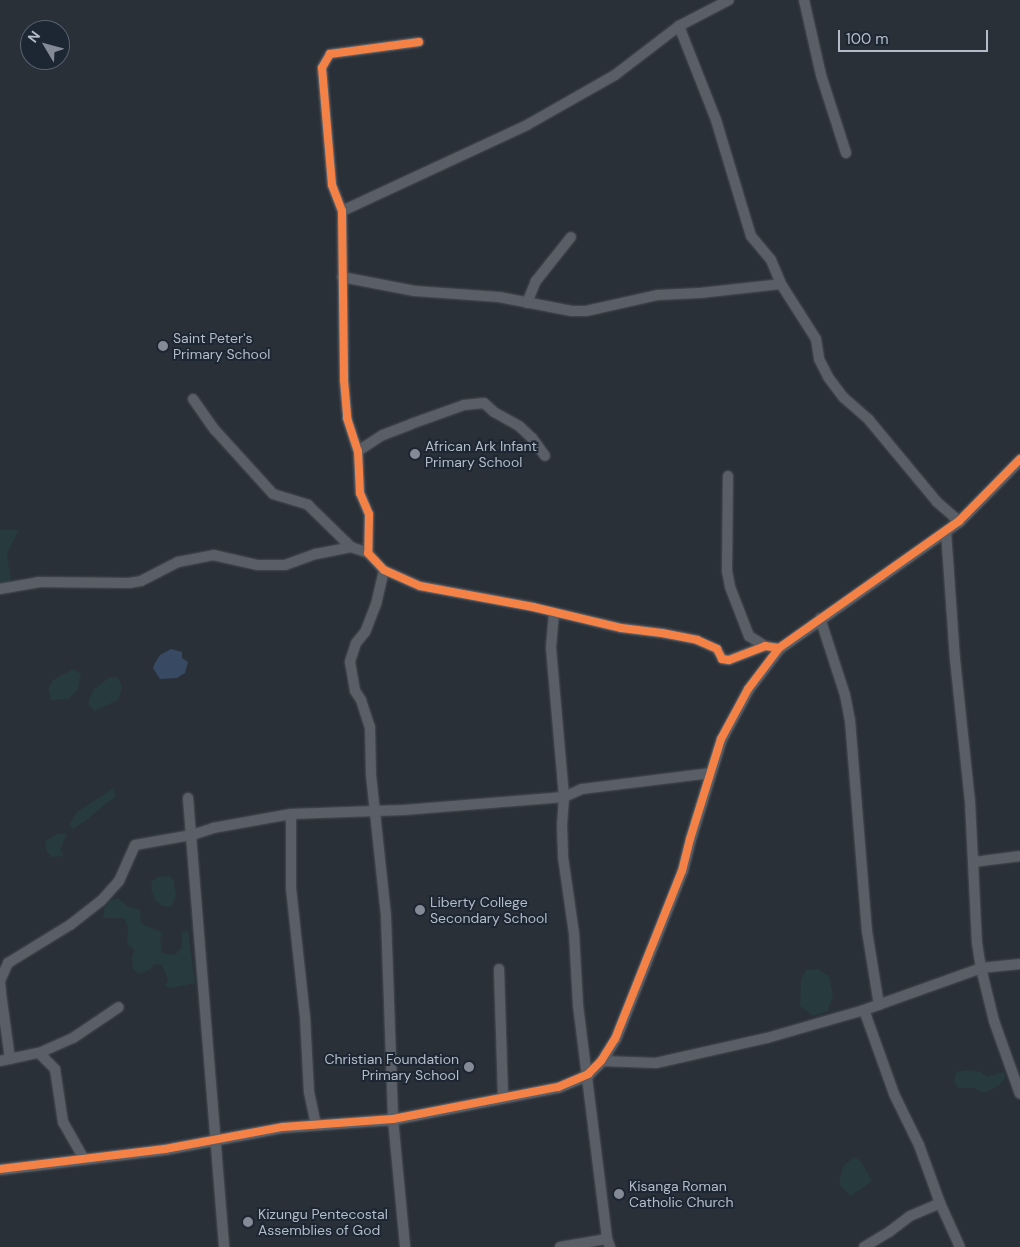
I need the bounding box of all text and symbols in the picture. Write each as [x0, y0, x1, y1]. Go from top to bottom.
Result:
north arrow [20, 20, 70, 70]
scale bar [840, 20, 990, 52]
text: N [24, 27, 44, 46]
text: 100 m [846, 29, 889, 49]
place label: Saint Peter's Primary School [173, 330, 270, 362]
marker: Saint Peter's Primary School [157, 340, 169, 352]
place label: African Ark Infant Primary School [425, 438, 537, 471]
marker: African Ark Infant Primary School [409, 448, 421, 460]
place label: Liberty College Secondary School [430, 894, 547, 926]
marker: Liberty College Secondary School [414, 904, 426, 916]
place label: Christian Foundation Primary School [324, 1051, 459, 1084]
marker: Christian Foundation Primary School [463, 1061, 475, 1073]
place label: Kisanga Roman Catholic Church [629, 1178, 734, 1210]
marker: Kisanga Roman Catholic Church [613, 1188, 625, 1200]
place label: Kizungu Pentecostal Assemblies of God [258, 1206, 388, 1238]
marker: Kizungu Pentecostal Assemblies of God [242, 1216, 254, 1228]

